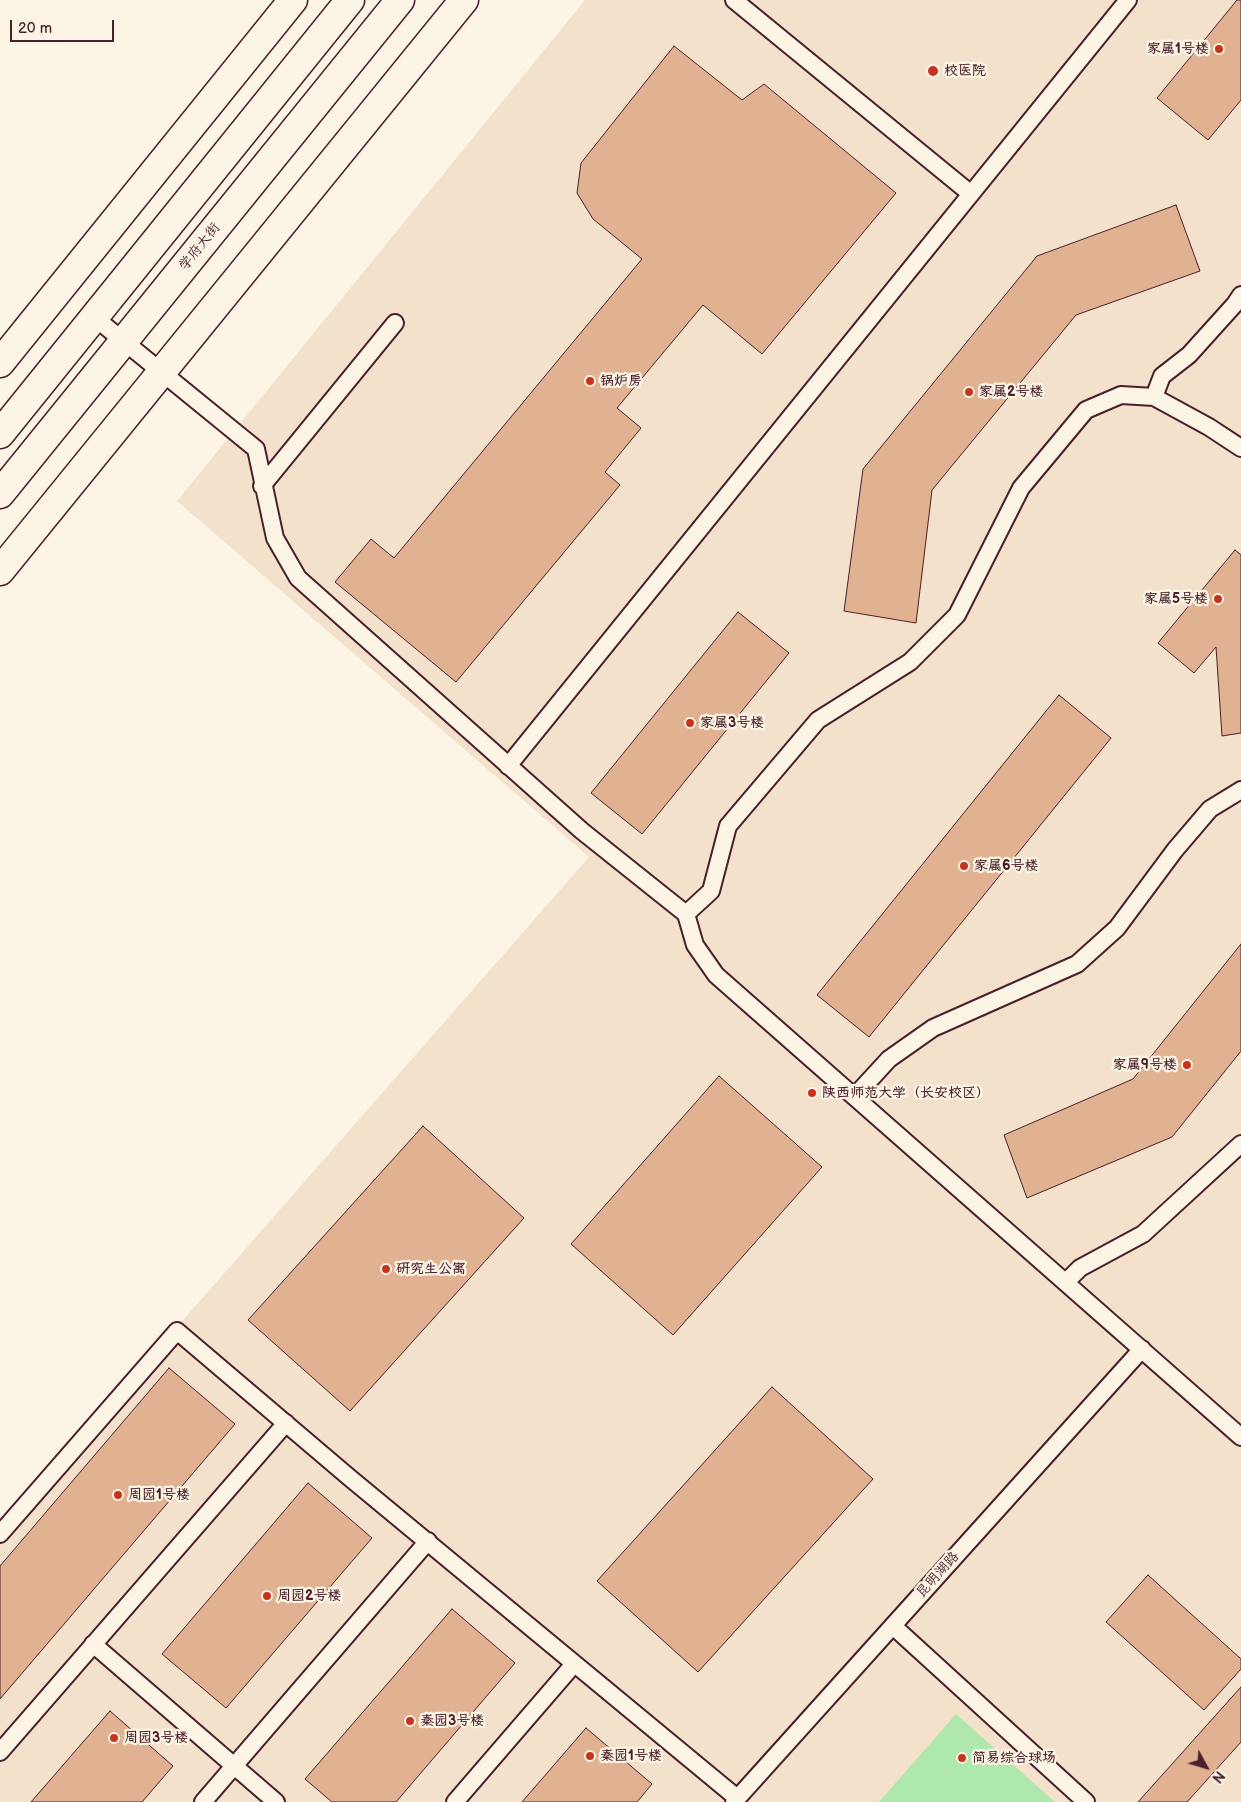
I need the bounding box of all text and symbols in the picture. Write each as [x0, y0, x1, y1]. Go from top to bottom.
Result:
scale bar [12, 10, 116, 42]
text: 20 m [18, 19, 52, 38]
place label: 家属1号楼 [1147, 41, 1209, 57]
marker: 家属1号楼 [1213, 43, 1225, 55]
place label: 校医院 [944, 63, 986, 79]
marker: 校医院 [926, 64, 940, 78]
street label: 学府大街 [176, 220, 224, 274]
place label: 锅炉房 [600, 373, 642, 389]
marker: 锅炉房 [584, 375, 596, 387]
place label: 家属2号楼 [979, 384, 1043, 400]
marker: 家属2号楼 [963, 386, 975, 398]
place label: 家属5号楼 [1144, 591, 1208, 607]
marker: 家属5号楼 [1212, 593, 1224, 605]
place label: 家属3号楼 [700, 715, 764, 731]
marker: 家属3号楼 [684, 717, 696, 729]
place label: 家属6号楼 [974, 858, 1038, 874]
marker: 家属6号楼 [958, 860, 970, 872]
place label: 家属9号楼 [1113, 1057, 1177, 1073]
marker: 家属9号楼 [1181, 1059, 1193, 1071]
place label: 陕西师范大学（长安校区） [822, 1085, 990, 1101]
marker: 陕西师范大学（长安校区） [806, 1087, 818, 1099]
place label: 研究生公寓 [396, 1261, 466, 1277]
marker: 研究生公寓 [380, 1263, 392, 1275]
place label: 周园1号楼 [128, 1487, 190, 1503]
marker: 周园1号楼 [112, 1489, 124, 1501]
street label: 昆明湖路 [913, 1549, 963, 1601]
place label: 周园2号楼 [277, 1588, 341, 1604]
marker: 周园2号楼 [261, 1590, 273, 1602]
place label: 秦园3号楼 [420, 1713, 484, 1729]
marker: 秦园3号楼 [404, 1715, 416, 1727]
place label: 周园3号楼 [124, 1730, 188, 1746]
marker: 周园3号楼 [108, 1732, 120, 1744]
north arrow [1181, 1742, 1231, 1792]
place label: 秦园1号楼 [600, 1748, 662, 1764]
marker: 秦园1号楼 [584, 1750, 596, 1762]
place label: 简易综合球场 [972, 1750, 1056, 1766]
marker: 简易综合球场 [956, 1752, 968, 1764]
text: N [1208, 1767, 1228, 1786]

